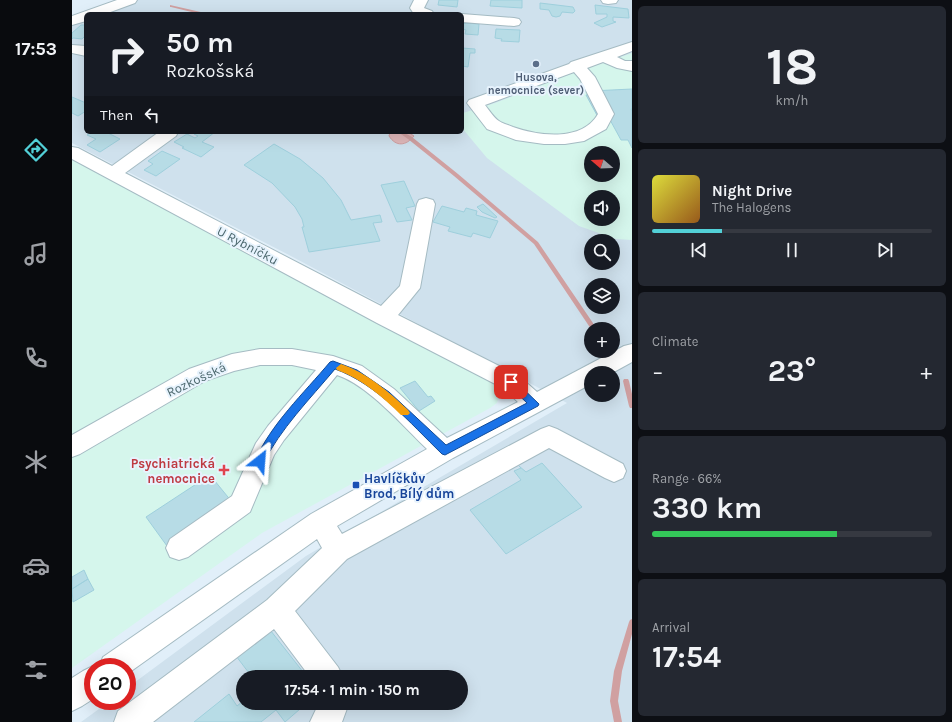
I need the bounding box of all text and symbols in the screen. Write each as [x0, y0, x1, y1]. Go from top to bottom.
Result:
text: 50 m [166, 26, 234, 59]
icon: right [100, 28, 152, 80]
text: 18 [766, 36, 818, 97]
text: 17:53 [15, 38, 57, 60]
marker: Husova, nemocnice (sever) [531, 59, 541, 69]
text: Rozkošská [166, 60, 254, 82]
place label: Husova, nemocnice (sever) [488, 71, 584, 97]
text: km/h [776, 93, 808, 108]
icon: left [141, 104, 163, 126]
text: Then [100, 106, 133, 124]
icon: directions [22, 136, 50, 164]
north arrow [584, 146, 620, 182]
map controls [584, 146, 620, 402]
text: Night Drive [712, 182, 792, 200]
button: sound [584, 190, 620, 226]
text: The Halogens [712, 200, 791, 215]
street label: U Rybníčku [215, 223, 281, 268]
button: search [584, 234, 620, 270]
icon: previous [688, 239, 710, 261]
icon: pause [781, 239, 803, 261]
icon: next [874, 239, 896, 261]
icon: music [22, 240, 50, 268]
button: layers [584, 278, 620, 314]
button: + [584, 322, 620, 358]
text: Climate [652, 334, 698, 349]
icon: phone [22, 344, 50, 372]
text: 23° [768, 353, 816, 389]
street label: Rozkošská [164, 359, 228, 400]
text: − [652, 359, 664, 385]
text: + [920, 359, 932, 385]
pin [494, 365, 528, 399]
button: − [584, 366, 620, 402]
icon: arrive [500, 371, 522, 393]
position arrow [239, 440, 281, 482]
icon: climate [22, 448, 50, 476]
place label: Psychiatrická nemocnice [131, 456, 215, 486]
marker: Psychiatrická nemocnice [218, 464, 230, 476]
place label: Havlíčkův Brod, Bílý dům [364, 471, 454, 501]
text: Range · 66% [652, 471, 722, 486]
marker: Havlíčkův Brod, Bílý dům [351, 480, 361, 490]
text: 330 km [652, 490, 762, 526]
icon: car [22, 552, 50, 580]
text: Arrival [652, 620, 690, 635]
text: 17:54 [652, 639, 721, 675]
icon: filters [22, 656, 50, 684]
speed limit sign: 20 [84, 658, 136, 710]
text: 17:54 · 1 min · 150 m [284, 681, 420, 699]

